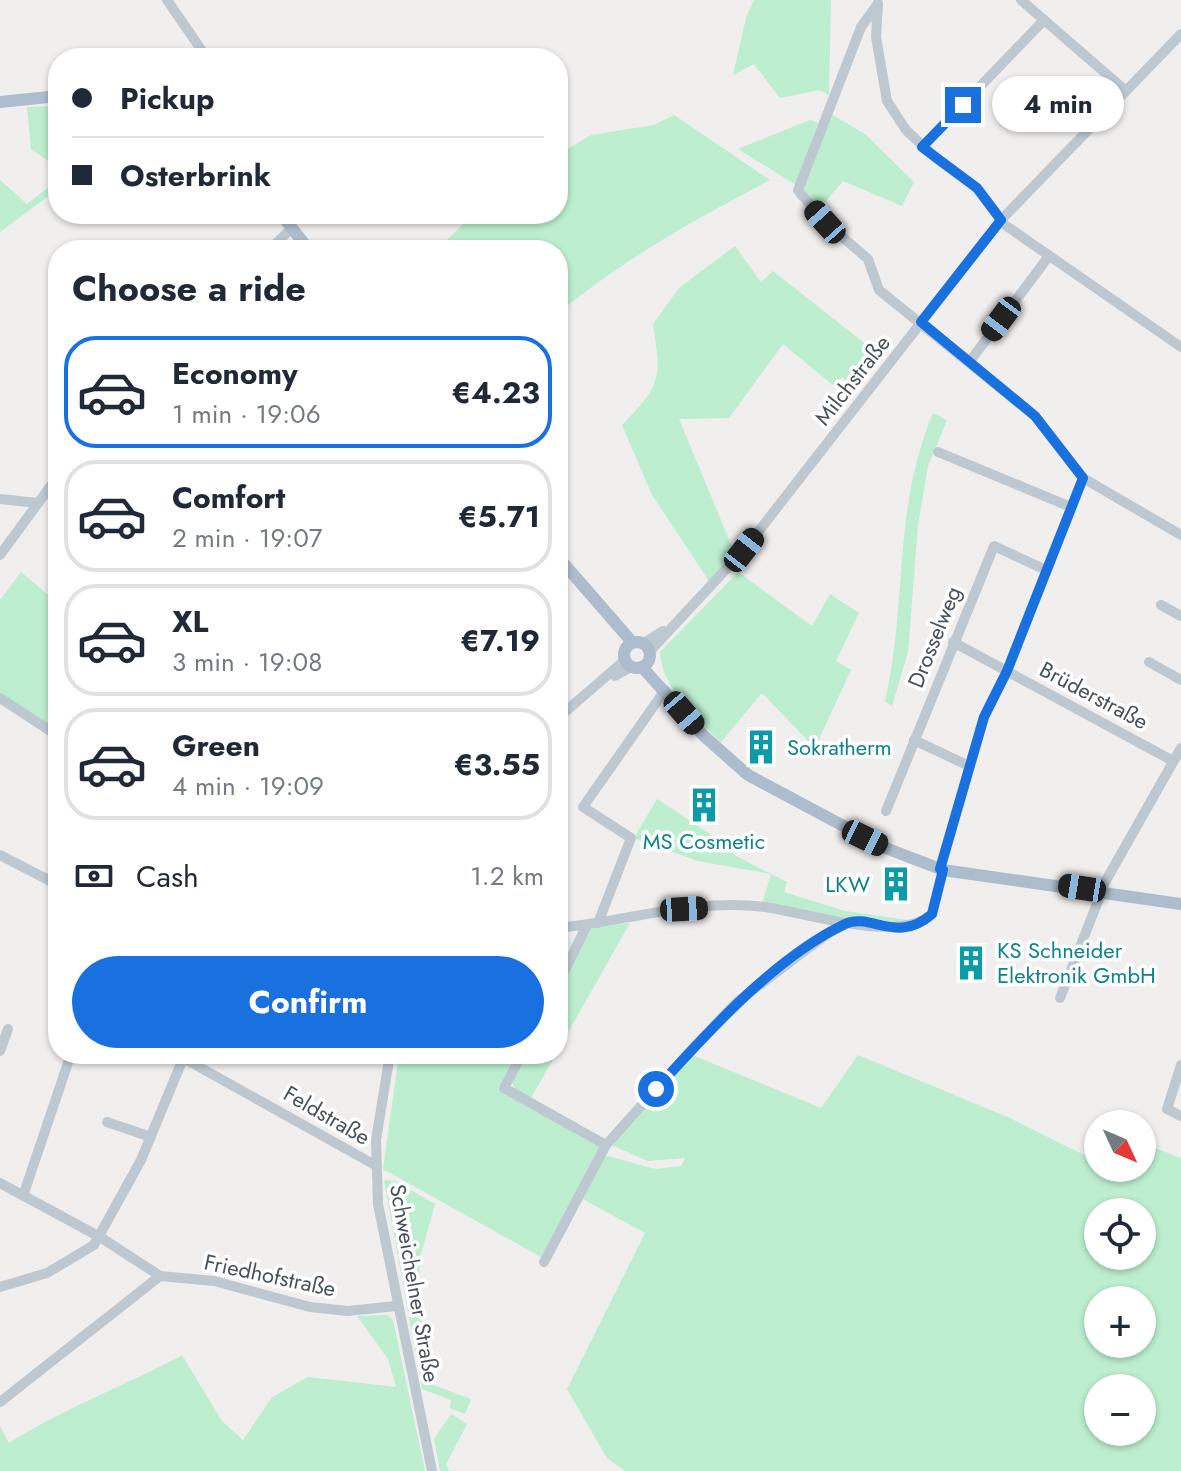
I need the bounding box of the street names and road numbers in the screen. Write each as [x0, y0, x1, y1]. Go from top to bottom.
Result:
street label: Milchstraße [807, 328, 897, 432]
street label: Drosselweg [899, 581, 969, 693]
street label: Brüderstraße [1034, 653, 1154, 737]
street label: Feldstraße [278, 1077, 376, 1153]
street label: Schweichelner Straße [382, 1182, 448, 1384]
street label: Friedhofstraße [201, 1245, 339, 1305]

